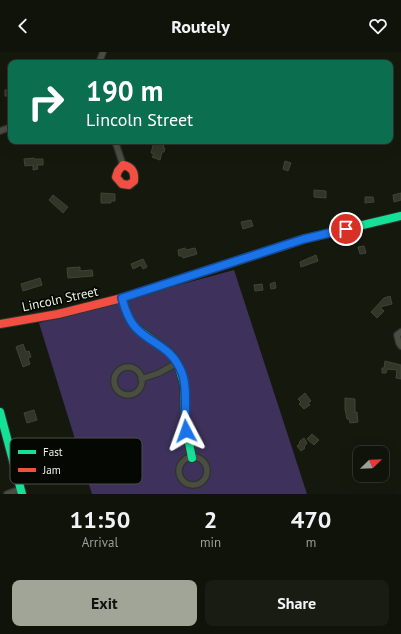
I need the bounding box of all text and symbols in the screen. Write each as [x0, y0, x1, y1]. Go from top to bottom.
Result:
icon: back [12, 15, 34, 37]
text: Routely [171, 15, 230, 38]
icon: heart [367, 15, 389, 37]
text: 190 m [86, 72, 163, 109]
icon: right [20, 76, 72, 128]
text: Lincoln Street [86, 108, 193, 131]
pin [329, 212, 363, 246]
icon: arrive [335, 218, 357, 240]
street label: Lincoln Street [20, 283, 100, 315]
position arrow [165, 410, 207, 452]
legend [10, 438, 142, 484]
text: Fast [43, 445, 63, 459]
north arrow [353, 446, 389, 482]
map controls [353, 446, 389, 482]
text: Jam [42, 463, 61, 477]
text: 11:50 [70, 504, 130, 535]
text: 2 [204, 504, 217, 535]
text: 470 [291, 504, 331, 535]
text: Arrival [82, 534, 118, 551]
text: min [200, 534, 221, 551]
text: m [306, 534, 316, 551]
button: Exit [12, 580, 197, 626]
button: Share [205, 580, 389, 626]

